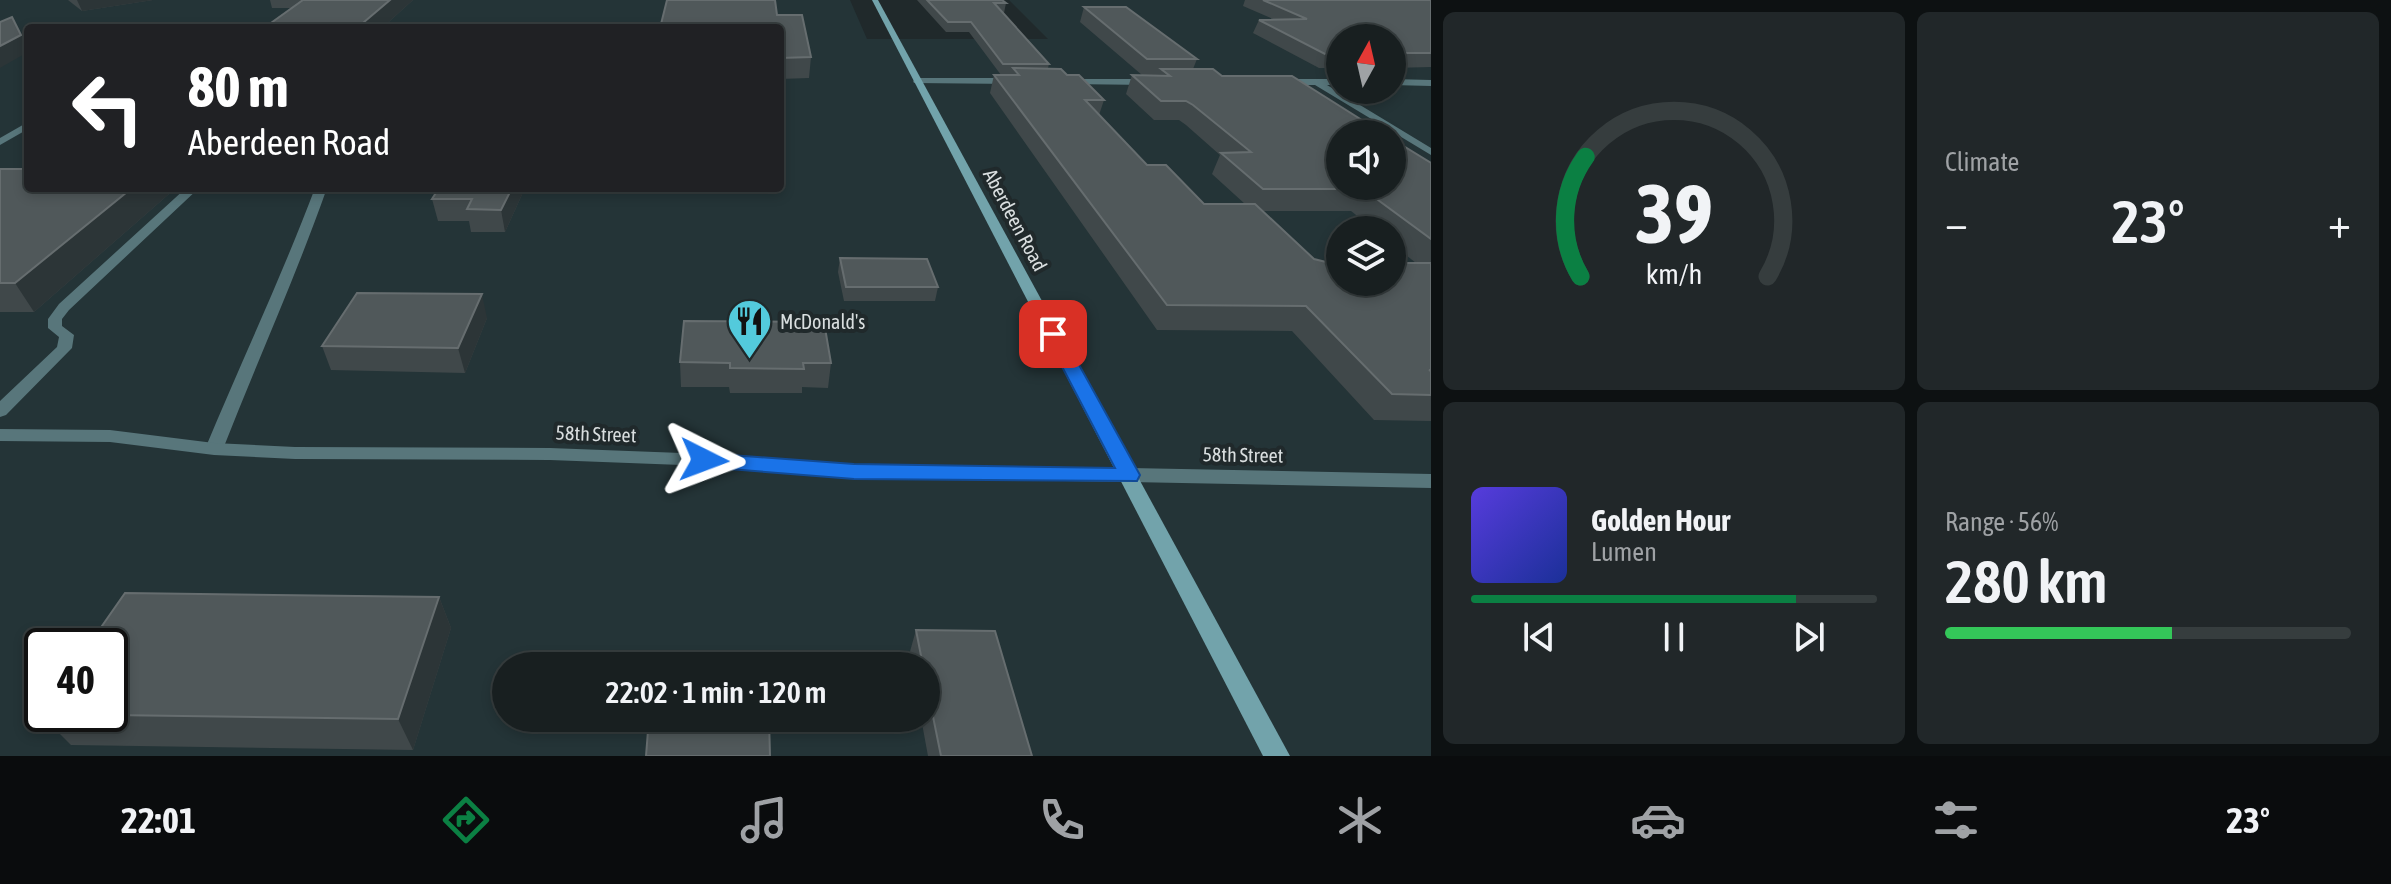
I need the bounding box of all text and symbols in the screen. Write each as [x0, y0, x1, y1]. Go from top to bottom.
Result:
north arrow [1326, 24, 1406, 104]
map controls [1326, 24, 1406, 296]
text: 80 m [188, 55, 289, 119]
icon: left [56, 56, 160, 160]
button: sound [1326, 120, 1406, 200]
text: Aberdeen Road [188, 121, 390, 163]
text: Climate [1945, 147, 2019, 177]
street label: Aberdeen Road [979, 165, 1052, 275]
text: 39 [1635, 165, 1713, 261]
text: 23° [2112, 187, 2184, 256]
text: − [1945, 197, 1968, 247]
text: + [2328, 197, 2351, 247]
button: layers [1326, 216, 1406, 296]
text: km/h [1646, 257, 1702, 290]
restaurant icon: McDonald's [725, 298, 773, 361]
pin [1019, 300, 1087, 368]
place label: McDonald's [780, 310, 865, 333]
icon: arrive [1031, 312, 1075, 356]
position arrow [662, 418, 746, 502]
street label: 58th Street [555, 421, 637, 446]
street label: 58th Street [1202, 442, 1284, 467]
text: Golden Hour [1591, 503, 1730, 537]
text: Range · 56% [1945, 507, 2058, 537]
text: Lumen [1591, 537, 1657, 567]
text: 280 km [1945, 547, 2107, 616]
icon: previous [1517, 615, 1561, 659]
icon: pause [1652, 615, 1696, 659]
icon: next [1787, 615, 1831, 659]
speed limit sign: 40 [24, 628, 128, 732]
text: 22:02 · 1 min · 120 m [606, 675, 826, 709]
icon: directions [438, 792, 494, 848]
icon: music [736, 792, 792, 848]
icon: phone [1034, 792, 1090, 848]
icon: climate [1332, 792, 1388, 848]
icon: car [1630, 792, 1686, 848]
icon: filters [1928, 792, 1984, 848]
text: 22:01 [121, 799, 196, 841]
text: 23° [2226, 799, 2270, 841]

